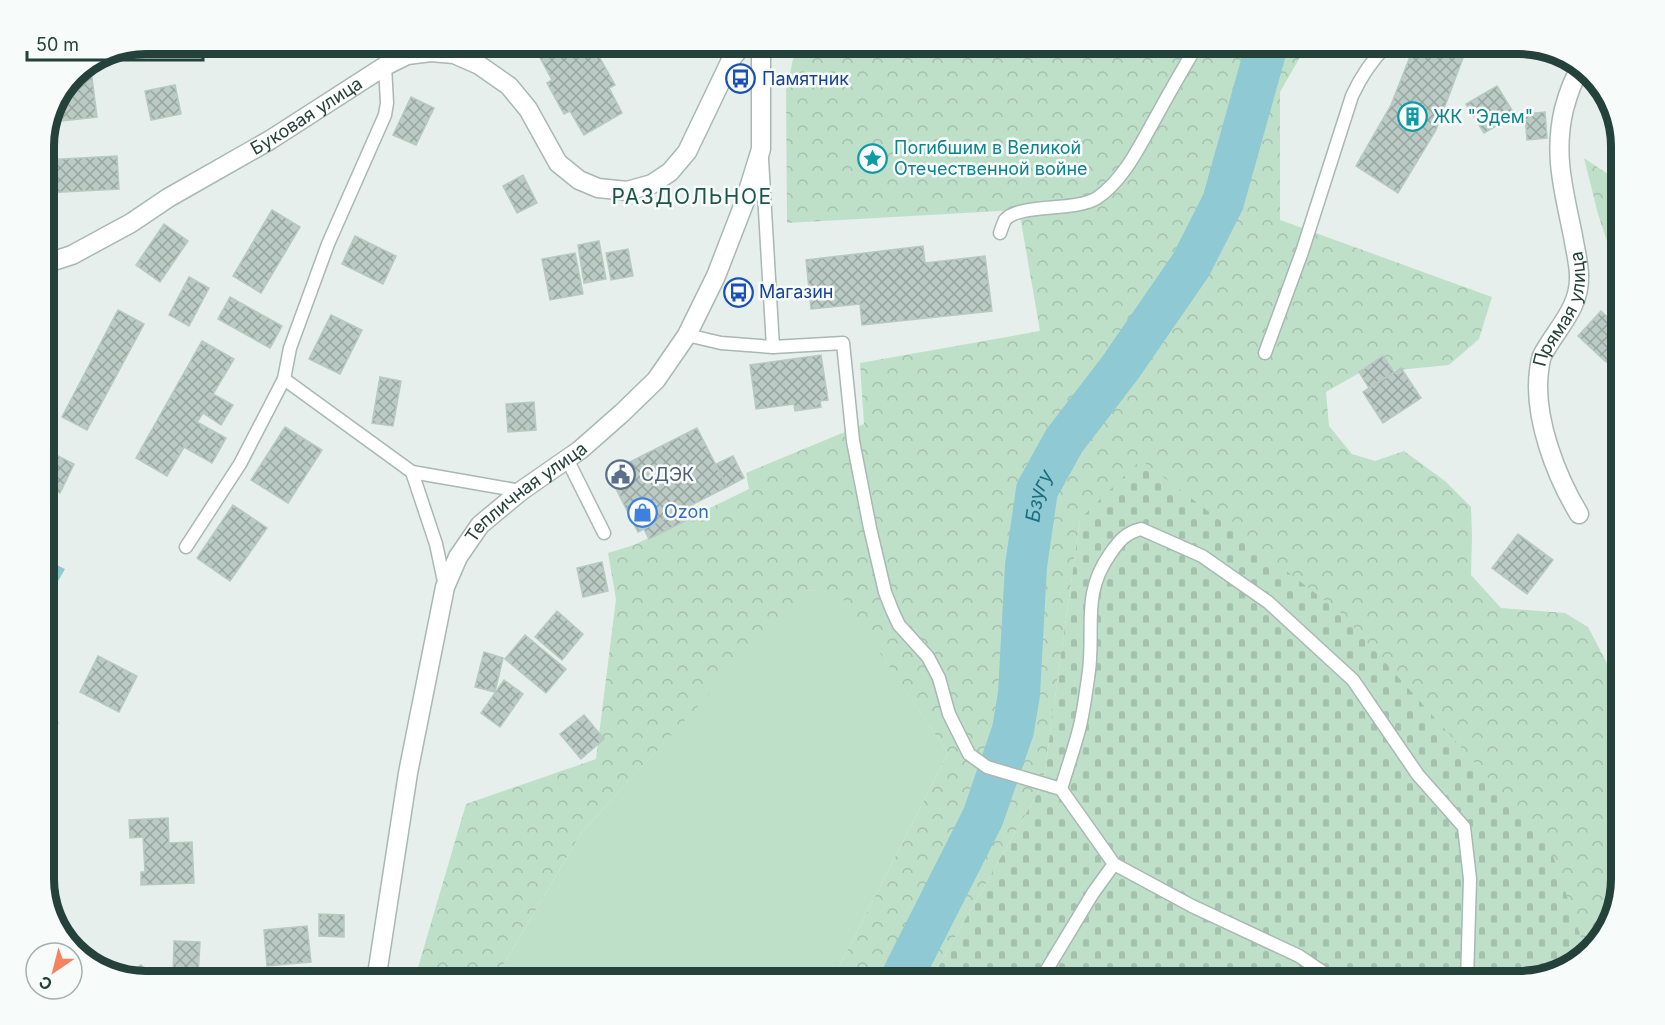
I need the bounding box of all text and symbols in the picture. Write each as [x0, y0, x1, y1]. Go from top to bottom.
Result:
scale bar [27, 24, 202, 62]
text: 50 m [36, 34, 79, 55]
bus stop icon: Памятник [725, 63, 757, 95]
place label: Памятник [762, 68, 849, 89]
street label: Буковая улица [247, 72, 366, 159]
building icon: ЖК "Эдем" [1396, 101, 1428, 133]
place label: ЖК "Эдем" [1433, 106, 1533, 127]
place label: Погибшим в Великой Отечественной войне [894, 137, 1088, 179]
place icon: Погибшим в Великой Отечественной войне [857, 142, 889, 174]
district label: РАЗДОЛЬНОЕ [611, 184, 773, 209]
street label: Прямая улица [1528, 250, 1589, 369]
bus stop icon: Магазин [722, 276, 754, 308]
place label: Магазин [759, 281, 834, 302]
street label: Тепличная улица [460, 438, 591, 546]
public building icon: СДЭК [604, 459, 636, 491]
place label: СДЭК [641, 464, 694, 485]
water label: Бзугу [1020, 465, 1058, 524]
shop icon: Ozon [627, 496, 659, 528]
place label: Ozon [664, 501, 709, 522]
north arrow [24, 941, 84, 1001]
text: С [35, 972, 56, 995]

